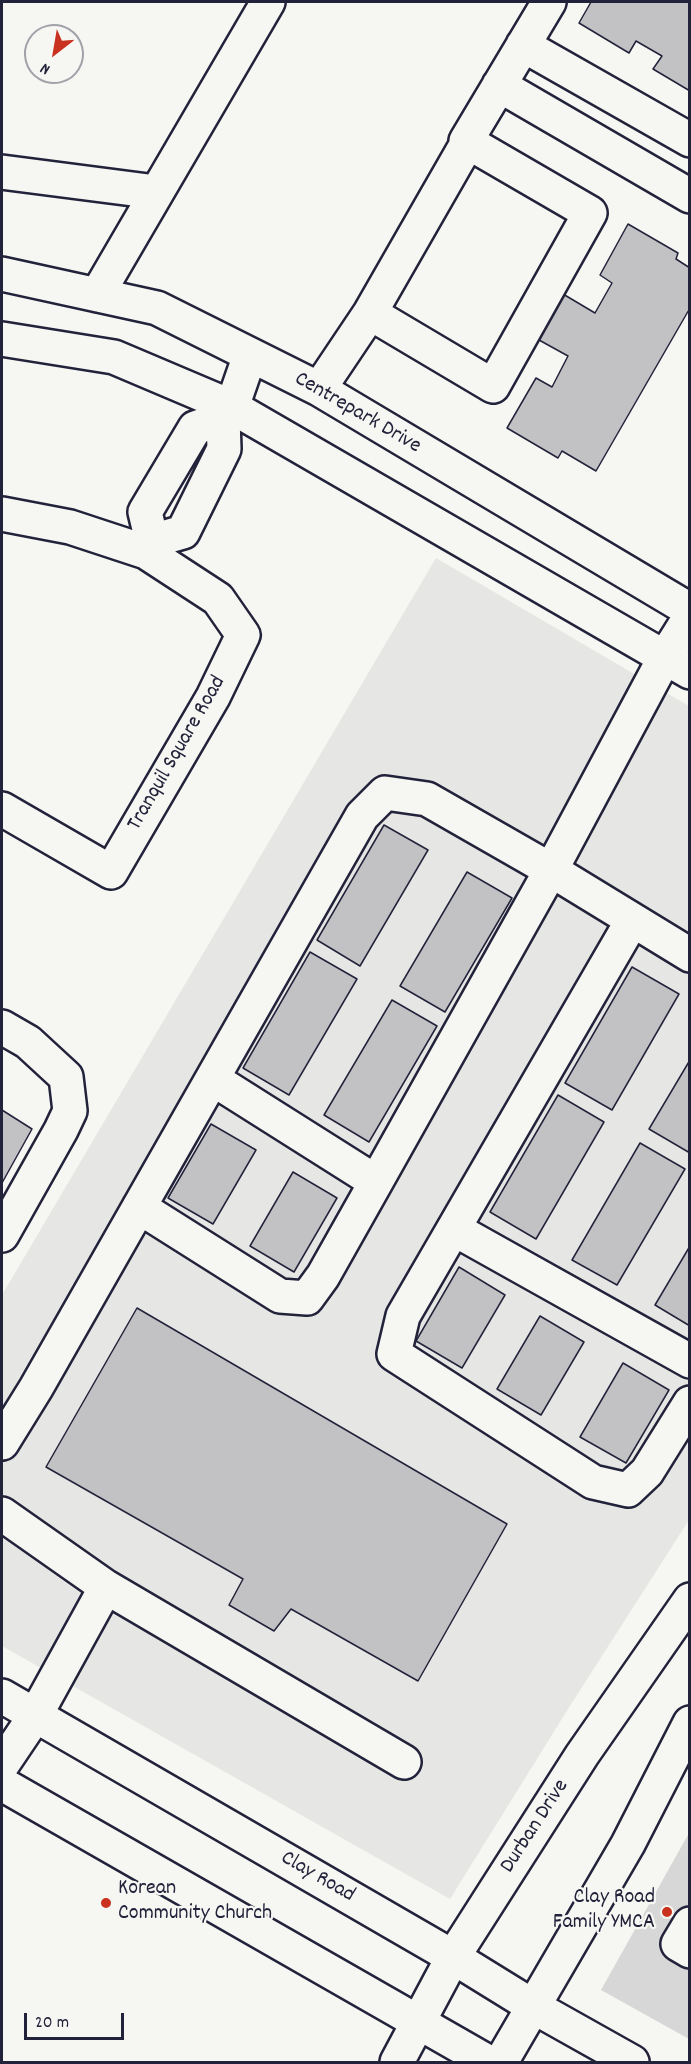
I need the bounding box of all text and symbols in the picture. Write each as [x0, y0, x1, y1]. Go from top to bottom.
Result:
north arrow [24, 24, 84, 84]
text: N [36, 56, 55, 80]
street label: Centrepark Drive [289, 367, 425, 461]
street label: Tranquil Square Road [123, 672, 233, 836]
street label: Durban Drive [496, 1775, 576, 1879]
street label: Clay Road [275, 1846, 359, 1910]
place label: Korean Community Church [118, 1877, 272, 1928]
place label: Clay Road Family YMCA [553, 1886, 655, 1938]
marker: Korean Community Church [99, 1896, 113, 1910]
marker: Clay Road Family YMCA [660, 1905, 674, 1919]
scale bar [27, 2001, 128, 2039]
text: 20 m [35, 2011, 69, 2036]

